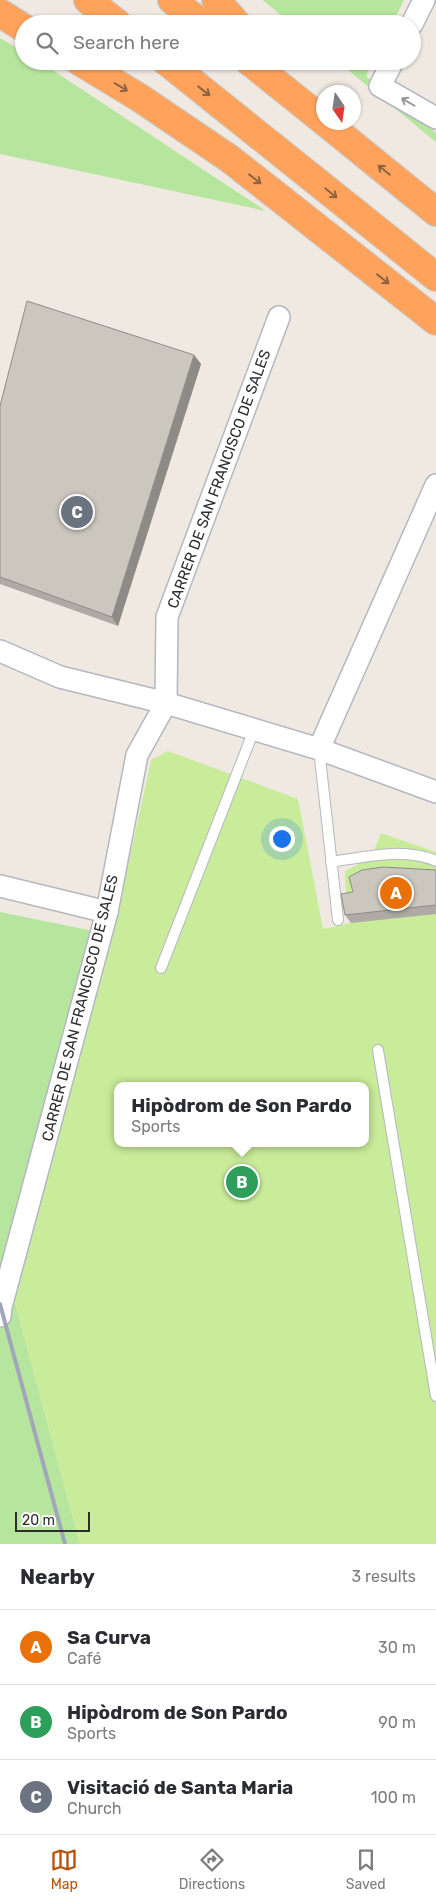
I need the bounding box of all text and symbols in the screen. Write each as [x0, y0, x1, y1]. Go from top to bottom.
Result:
search box [15, 15, 421, 70]
icon: search [33, 29, 61, 57]
text: Search here [73, 31, 180, 54]
one-way arrow [113, 82, 127, 92]
north arrow [316, 85, 361, 130]
one-way arrow [197, 86, 210, 97]
one-way arrow [401, 97, 416, 107]
one-way arrow [378, 164, 391, 175]
one-way arrow [248, 173, 261, 184]
one-way arrow [324, 187, 337, 198]
one-way arrow [376, 273, 389, 284]
street label: CARRER DE SAN FRANCISCO DE SALES [164, 347, 274, 611]
pin: C [61, 493, 93, 531]
your location [269, 826, 295, 852]
street label: CARRER DE SAN FRANCISCO DE SALES [38, 873, 122, 1143]
pin: A [380, 874, 412, 912]
popup [114, 1082, 369, 1147]
text: Hipòdrom de Son Pardo [131, 1094, 352, 1117]
text: Sports [131, 1117, 180, 1136]
pin: B [226, 1163, 258, 1201]
scale bar [15, 1509, 90, 1532]
text: 20 m [22, 1512, 55, 1529]
text: Nearby [20, 1564, 95, 1589]
text: 3 results [351, 1567, 416, 1586]
text: Sa Curva [67, 1626, 151, 1649]
text: A [30, 1638, 42, 1657]
text: 30 m [378, 1638, 416, 1657]
text: Café [67, 1649, 101, 1668]
text: Hipòdrom de Son Pardo [67, 1701, 288, 1724]
text: B [30, 1713, 42, 1732]
text: 90 m [378, 1713, 416, 1732]
text: Sports [67, 1724, 116, 1743]
text: Visitació de Santa Maria [67, 1776, 293, 1799]
text: C [30, 1788, 42, 1807]
text: 100 m [371, 1788, 416, 1807]
text: Church [67, 1799, 122, 1818]
tab: Map [50, 1846, 78, 1893]
tab: Directions [179, 1846, 245, 1893]
tab: Saved [346, 1846, 386, 1893]

